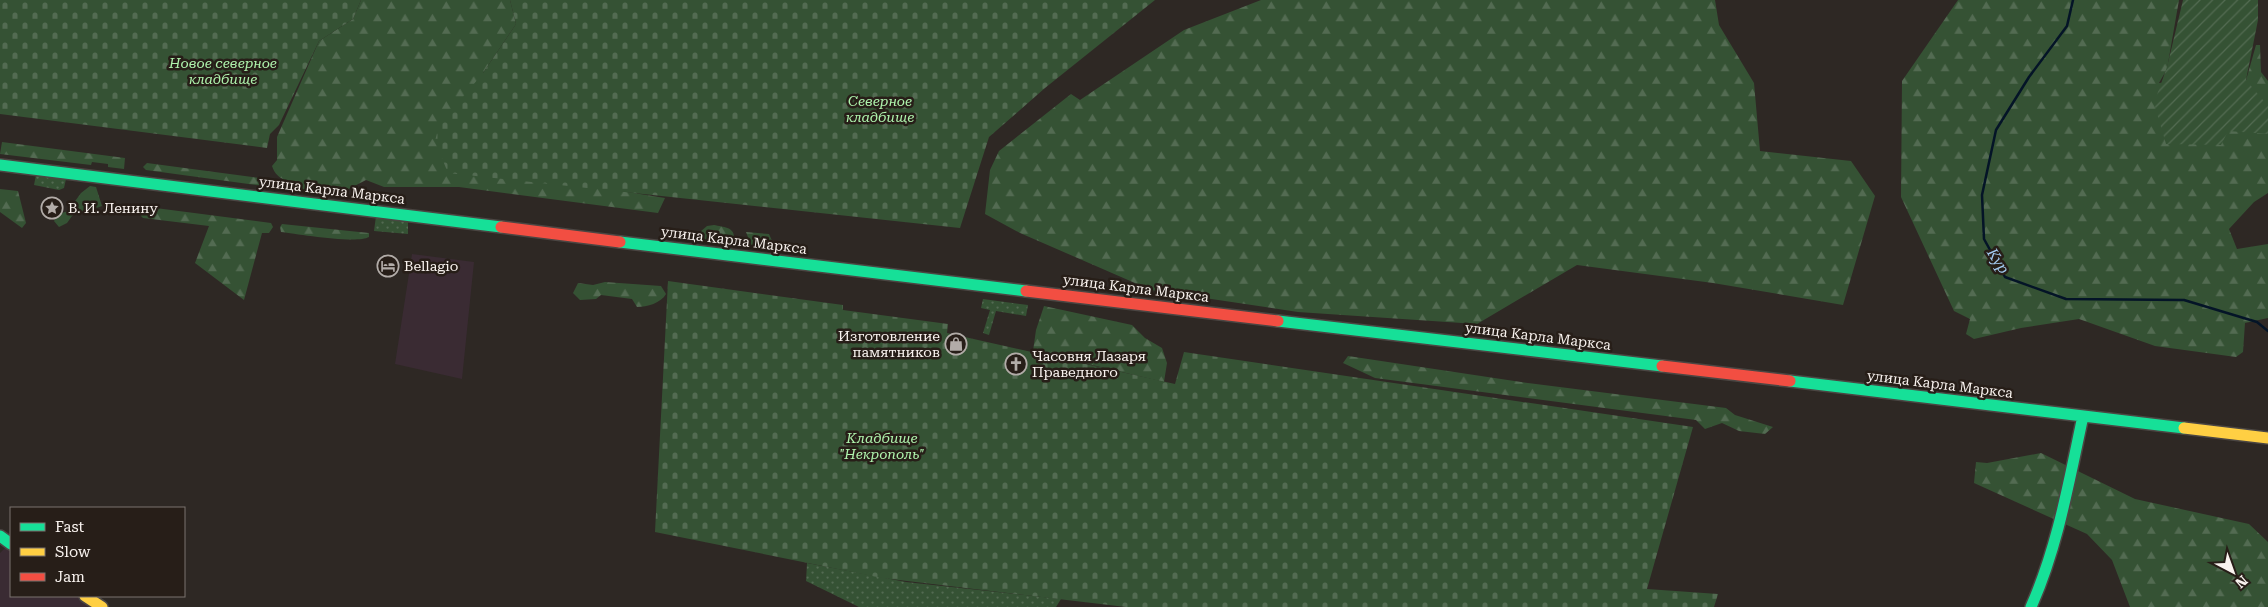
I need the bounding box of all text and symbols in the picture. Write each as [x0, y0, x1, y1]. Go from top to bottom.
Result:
park label: Новое северное кладбище [168, 55, 277, 87]
park label: Северное кладбище [846, 93, 914, 125]
street label: улица Карла Маркса [258, 173, 406, 207]
place icon: В. И. Ленину [40, 196, 64, 220]
place label: В. И. Ленину [68, 200, 158, 216]
street label: улица Карла Маркса [660, 223, 808, 257]
water label: Кур [1983, 244, 2013, 277]
hotel icon: Bellagio [376, 254, 400, 278]
place label: Bellagio [404, 258, 458, 274]
street label: улица Карла Маркса [1062, 271, 1210, 305]
street label: улица Карла Маркса [1464, 319, 1612, 353]
place label: Изготовление памятников [838, 328, 940, 360]
shop icon: Изготовление памятников [944, 332, 968, 356]
place label: Часовня Лазаря Праведного [1032, 348, 1146, 380]
church icon: Часовня Лазаря Праведного [1004, 352, 1028, 376]
street label: улица Карла Маркса [1866, 367, 2014, 401]
park label: Кладбище "Некрополь" [840, 430, 924, 462]
legend [10, 507, 185, 597]
text: Fast [55, 518, 85, 536]
text: Slow [55, 543, 91, 561]
north arrow [2208, 547, 2258, 597]
text: Jam [55, 568, 85, 586]
text: N [2232, 572, 2251, 592]

